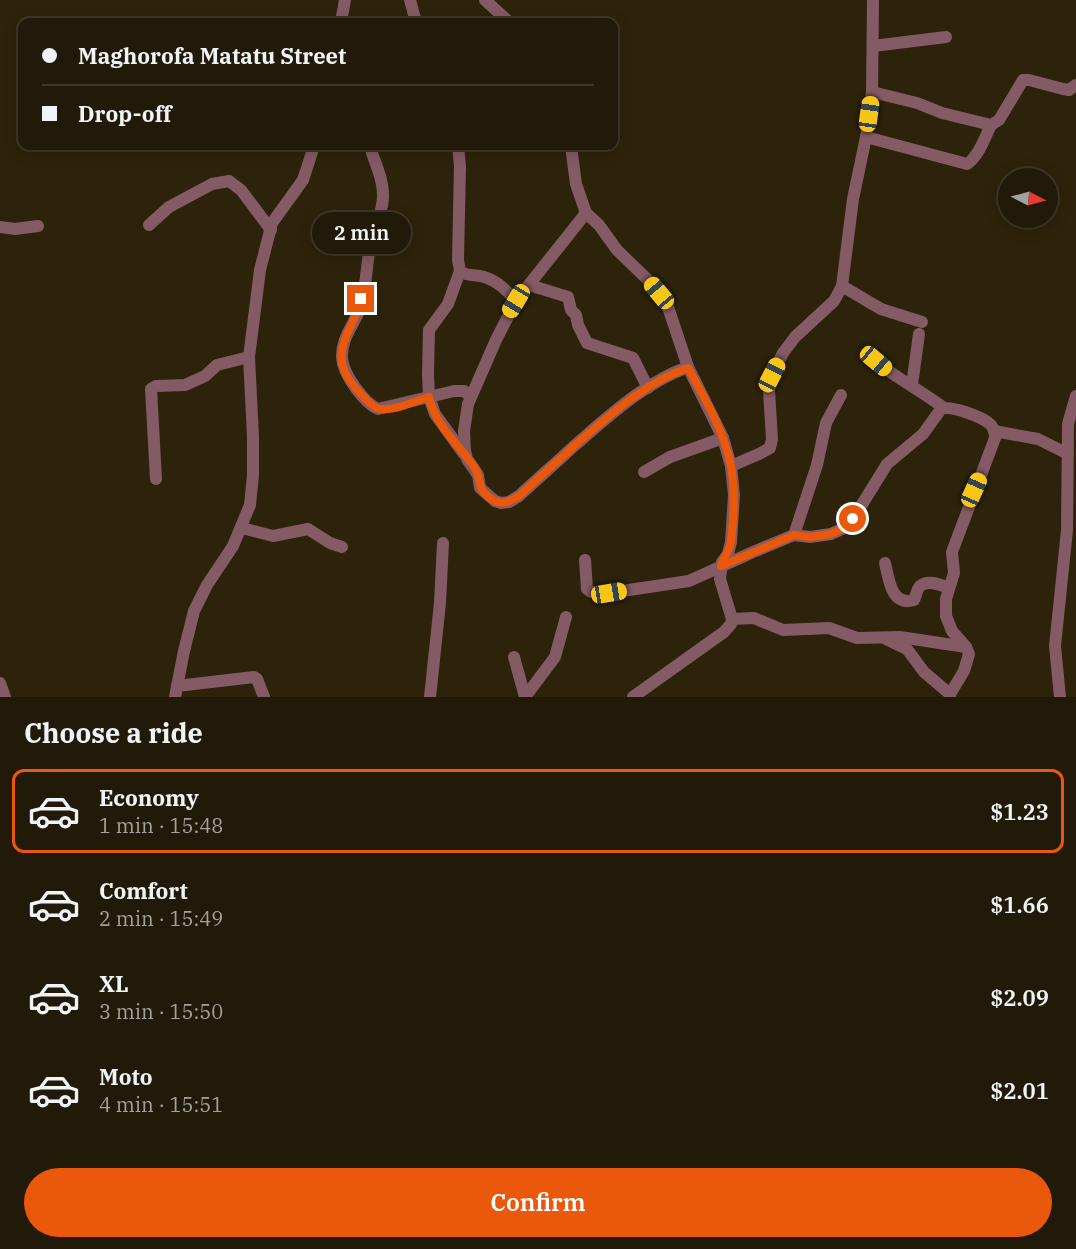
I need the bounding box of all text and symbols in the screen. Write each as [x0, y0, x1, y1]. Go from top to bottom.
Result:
text: Maghorofa Matatu Street [78, 41, 346, 70]
car [858, 95, 880, 133]
text: Drop-off [78, 99, 172, 128]
north arrow [998, 168, 1058, 228]
map controls [998, 168, 1058, 228]
callout: 2 min [312, 212, 410, 254]
text: 2 min [334, 219, 389, 246]
car [641, 273, 677, 313]
car [499, 281, 533, 321]
route end [347, 285, 374, 312]
car [856, 343, 896, 379]
car [756, 355, 788, 395]
car [958, 470, 990, 510]
route start [839, 505, 866, 532]
car [590, 581, 628, 605]
text: Choose a ride [24, 715, 203, 750]
text: Economy [99, 783, 199, 812]
icon: car [27, 784, 81, 838]
text: $1.23 [990, 797, 1049, 826]
text: 1 min · 15:48 [99, 812, 223, 839]
text: Comfort [99, 876, 188, 905]
icon: car [27, 877, 81, 931]
text: $1.66 [990, 890, 1049, 919]
text: 2 min · 15:49 [99, 905, 223, 932]
text: XL [99, 969, 129, 998]
icon: car [27, 970, 81, 1024]
text: $2.09 [990, 983, 1049, 1012]
text: 3 min · 15:50 [99, 998, 223, 1025]
text: Moto [99, 1062, 153, 1091]
icon: car [27, 1063, 81, 1117]
text: $2.01 [990, 1076, 1049, 1105]
text: 4 min · 15:51 [99, 1091, 223, 1118]
button: Confirm [24, 1168, 1052, 1237]

